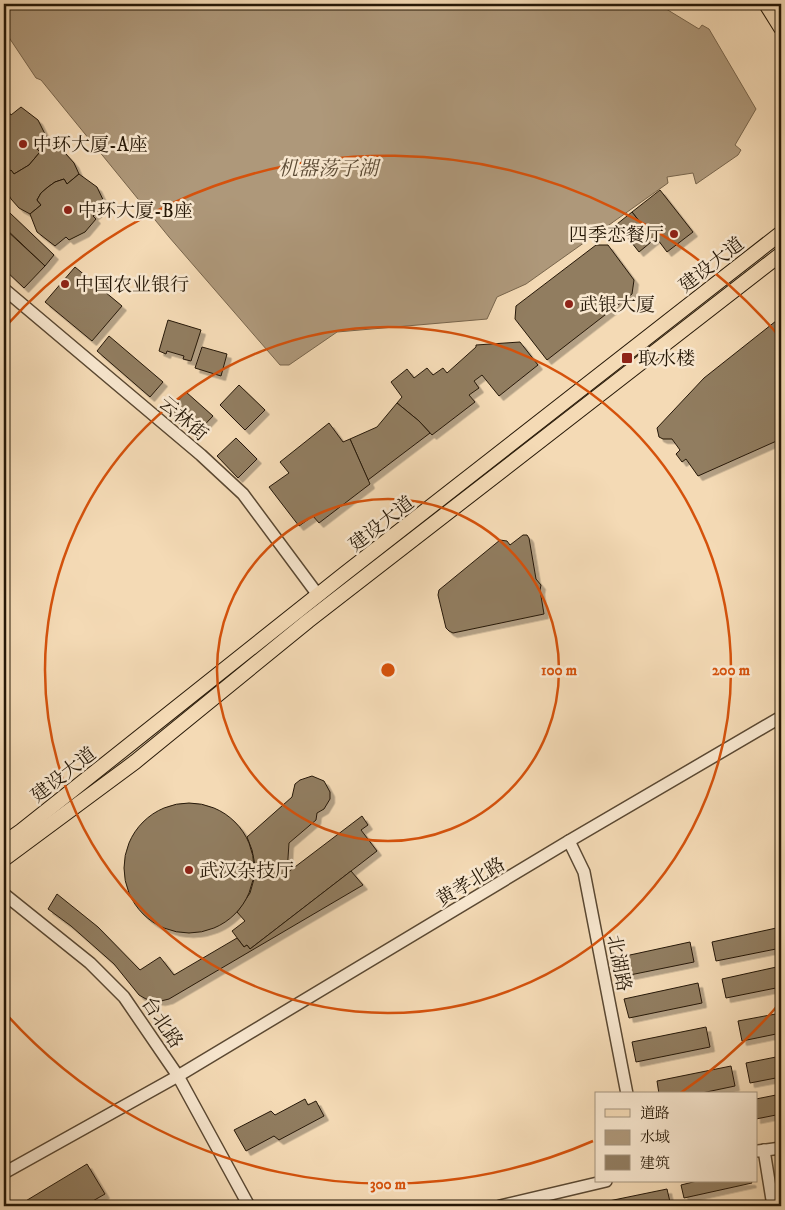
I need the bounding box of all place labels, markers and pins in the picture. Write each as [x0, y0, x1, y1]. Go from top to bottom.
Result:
place label: 中环大厦-A座 [33, 134, 148, 157]
marker: 中环大厦-A座 [17, 138, 29, 150]
place label: 中环大厦-B座 [78, 200, 193, 223]
marker: 中环大厦-B座 [62, 204, 74, 216]
place label: 四季恋餐厅 [569, 224, 664, 247]
marker: 四季恋餐厅 [668, 228, 680, 240]
place label: 中国农业银行 [75, 274, 189, 297]
marker: 中国农业银行 [59, 278, 71, 290]
place label: 武银大厦 [579, 294, 655, 317]
marker: 武银大厦 [563, 298, 575, 310]
place label: 取水楼 [638, 348, 695, 371]
marker: 取水楼 [620, 351, 634, 365]
centre of rings [379, 661, 397, 679]
place label: 武汉杂技厅 [199, 860, 294, 883]
marker: 武汉杂技厅 [183, 864, 195, 876]

